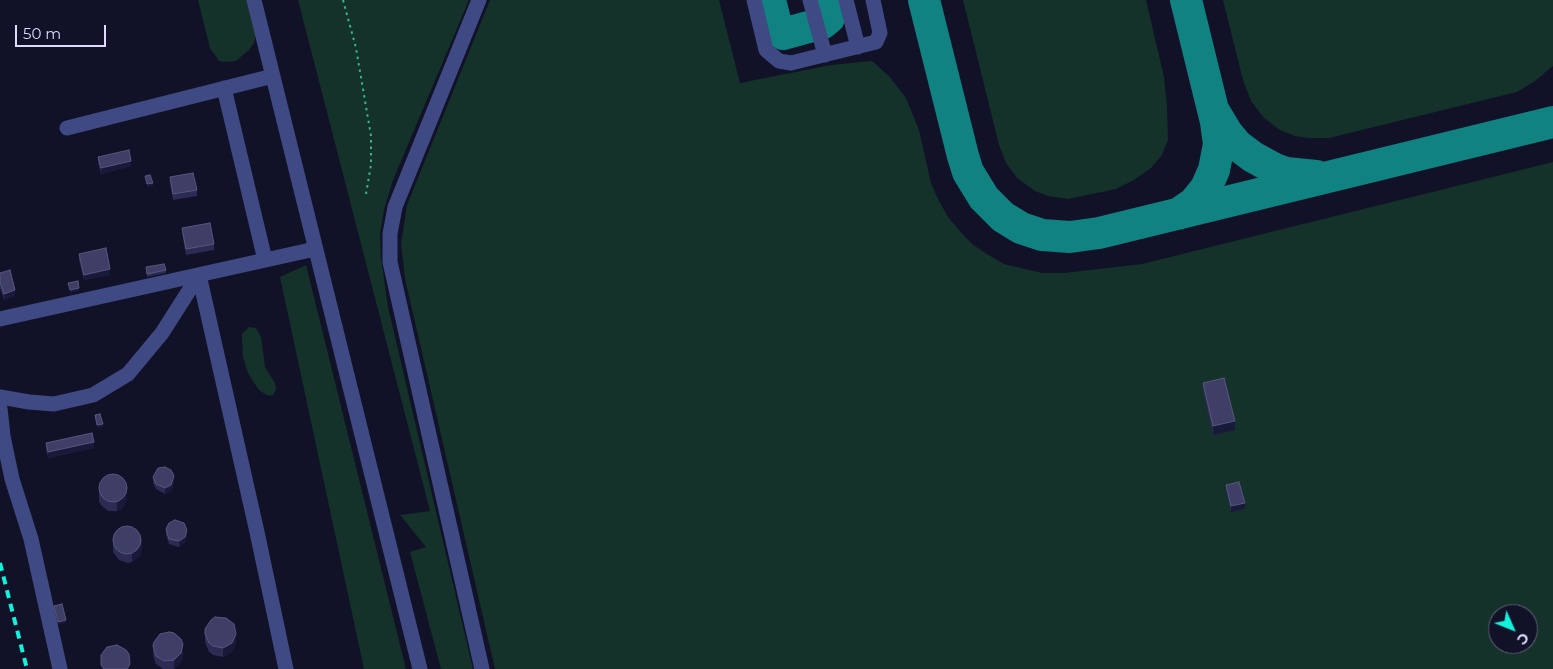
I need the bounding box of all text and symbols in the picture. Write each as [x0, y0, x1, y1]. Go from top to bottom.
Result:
scale bar [18, 15, 109, 47]
text: 50 m [23, 24, 61, 43]
north arrow [1488, 604, 1538, 654]
text: С [1513, 629, 1533, 649]

